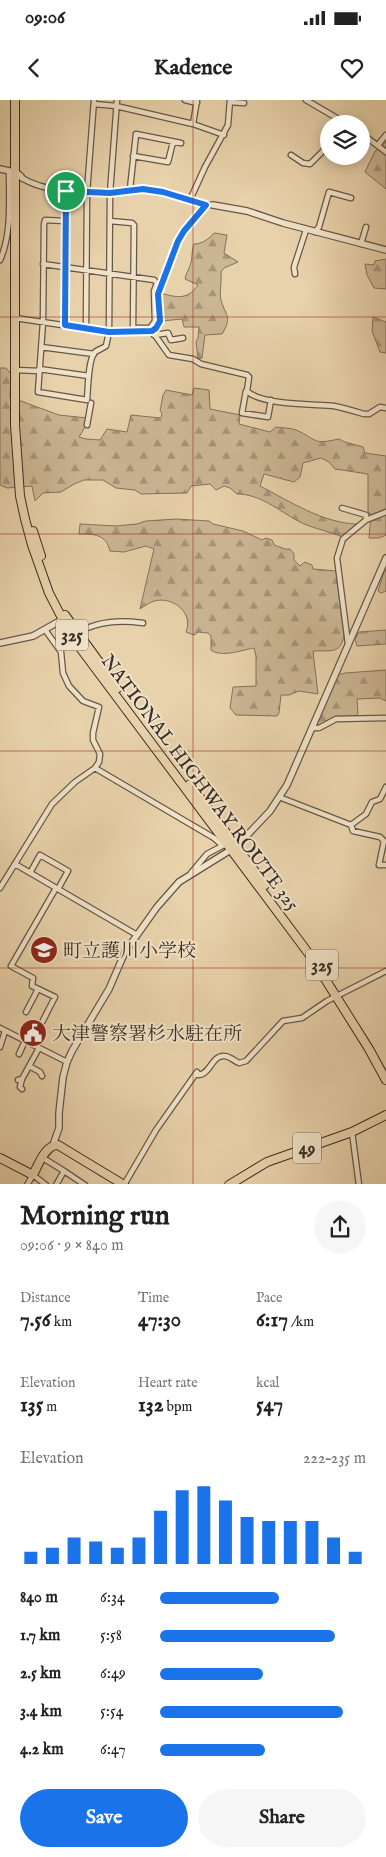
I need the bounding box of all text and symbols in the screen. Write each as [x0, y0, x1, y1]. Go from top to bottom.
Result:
text: 09:06 [25, 6, 65, 30]
icon: back [20, 54, 48, 82]
text: Kadence [154, 54, 232, 82]
icon: heart [338, 54, 366, 82]
map controls [320, 115, 370, 165]
button: layers [320, 115, 370, 165]
pin [45, 170, 87, 212]
icon: arrive [52, 177, 80, 205]
road number: 325 [56, 620, 88, 650]
street label: NATIONAL HIGHWAY ROUTE 325 [95, 650, 304, 916]
school or university icon: 町立護川小学校 [29, 935, 59, 965]
place label: 町立護川小学校 [63, 940, 196, 964]
road number: 325 [306, 950, 338, 980]
public building icon: 大津警察署杉水駐在所 [18, 1018, 48, 1048]
place label: 大津警察署杉水駐在所 [52, 1023, 242, 1047]
road number: 49 [293, 1132, 321, 1164]
text: Morning run [20, 1199, 170, 1234]
button: share [314, 1201, 366, 1253]
text: 09:06 · 9 × 840 m [20, 1236, 124, 1256]
text: Distance [20, 1289, 71, 1307]
text: Time [138, 1289, 169, 1307]
text: Pace [256, 1289, 283, 1307]
text: 7.56 [20, 1307, 51, 1334]
text: 47:30 [138, 1307, 181, 1334]
text: 6:17 [256, 1307, 288, 1334]
text: km [51, 1313, 72, 1331]
text: /km [288, 1313, 314, 1331]
text: Elevation [20, 1374, 76, 1392]
text: Heart rate [138, 1374, 198, 1392]
text: kcal [256, 1374, 279, 1392]
text: 135 [20, 1392, 43, 1419]
text: 132 [138, 1392, 164, 1419]
text: 547 [256, 1392, 283, 1419]
text: m [43, 1398, 57, 1416]
text: bpm [164, 1398, 192, 1416]
text: Elevation [20, 1449, 83, 1469]
text: 222–235 m [303, 1449, 366, 1469]
text: 840 m [20, 1588, 58, 1608]
text: 6:34 [100, 1588, 125, 1608]
text: 1.7 km [20, 1626, 60, 1646]
text: 5:58 [100, 1626, 122, 1646]
text: 2.5 km [20, 1664, 61, 1684]
text: 6:49 [100, 1664, 126, 1684]
text: 3.4 km [20, 1702, 62, 1722]
text: 5:54 [100, 1702, 124, 1722]
text: 4.2 km [20, 1740, 64, 1760]
text: 6:47 [100, 1740, 126, 1760]
button: Save [20, 1789, 188, 1847]
button: Share [198, 1789, 366, 1847]

